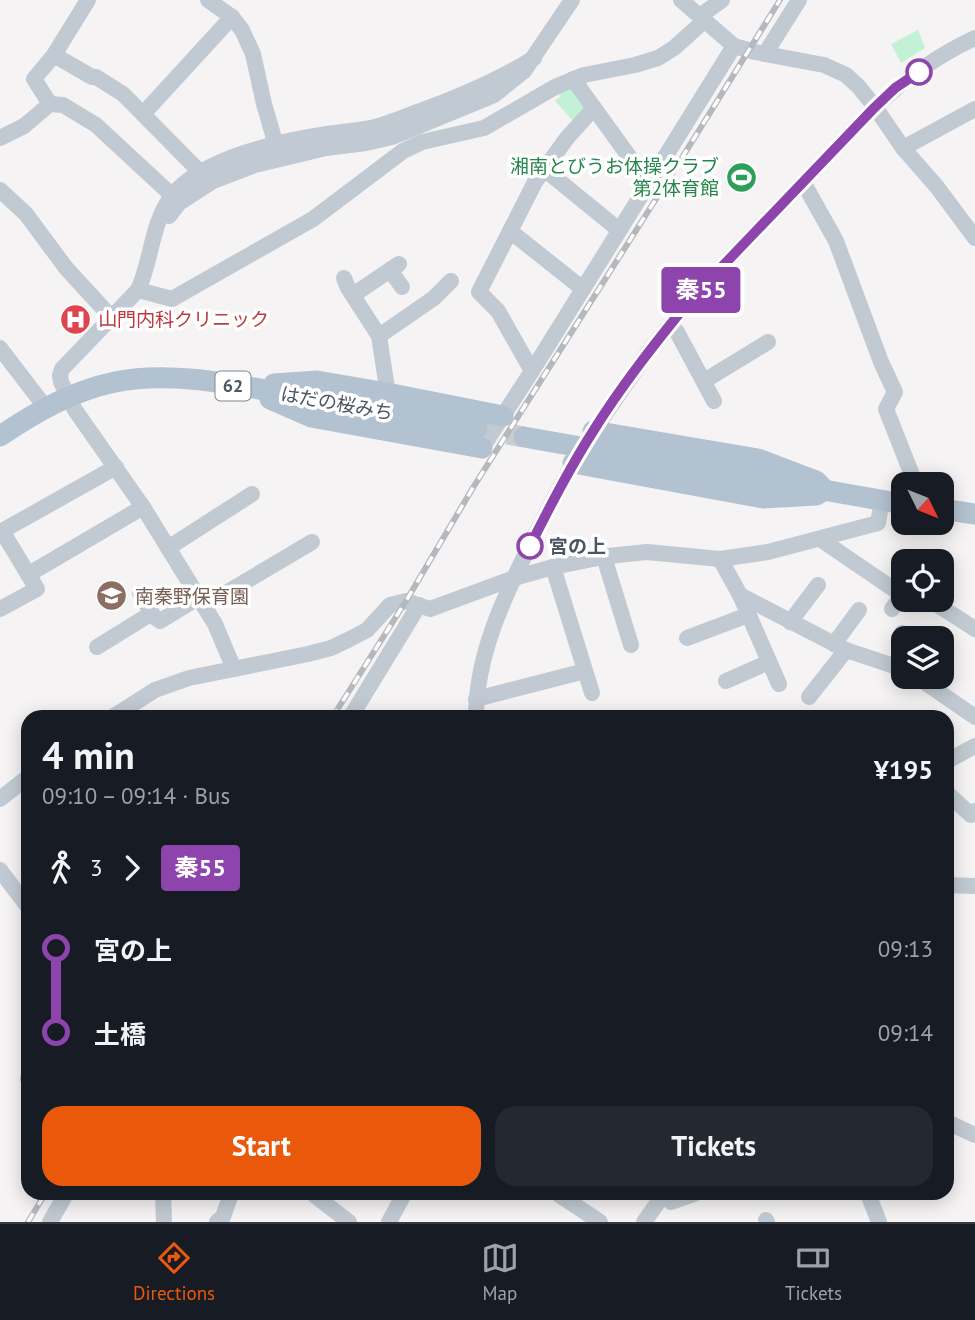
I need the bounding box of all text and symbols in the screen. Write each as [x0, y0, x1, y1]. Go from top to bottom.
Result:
unlabelled marker [906, 59, 932, 85]
place label: 湘南とびうお体操クラブ 第2体育館 [510, 154, 719, 200]
sports icon: 湘南とびうお体操クラブ 第2体育館 [725, 160, 759, 194]
line badge: 秦55 [661, 267, 741, 313]
text: 秦55 [675, 274, 727, 305]
hospital icon: 山門内科クリニック [58, 302, 92, 336]
place label: 山門内科クリニック [98, 307, 269, 331]
road number: 62 [216, 372, 250, 400]
street label: はだの桜みち [279, 381, 395, 425]
north arrow [891, 472, 954, 536]
map controls [891, 472, 954, 689]
marker: 宮の上 [517, 533, 543, 559]
place label: 宮の上 [549, 534, 606, 558]
button: locate [891, 549, 954, 612]
school or university icon: 南秦野保育園 [95, 579, 129, 613]
place label: 南秦野保育園 [135, 584, 249, 608]
button: layers [891, 626, 954, 689]
text: 4 min [42, 730, 135, 779]
text: ¥195 [874, 753, 933, 786]
text: 09:10 – 09:14 · Bus [42, 781, 230, 810]
icon: walk [42, 849, 80, 887]
icon: forward [113, 849, 151, 887]
text: 秦55 [175, 852, 226, 883]
text: 3 [90, 853, 103, 882]
text: 宮の上 [94, 934, 172, 967]
text: 09:13 [878, 934, 933, 963]
text: 土橋 [94, 1018, 146, 1051]
text: 09:14 [878, 1018, 933, 1047]
button: Start [42, 1106, 481, 1186]
button: Tickets [495, 1106, 933, 1186]
tab: Directions [133, 1239, 215, 1305]
tab: Map [481, 1239, 519, 1305]
tab: Tickets [785, 1239, 842, 1305]

